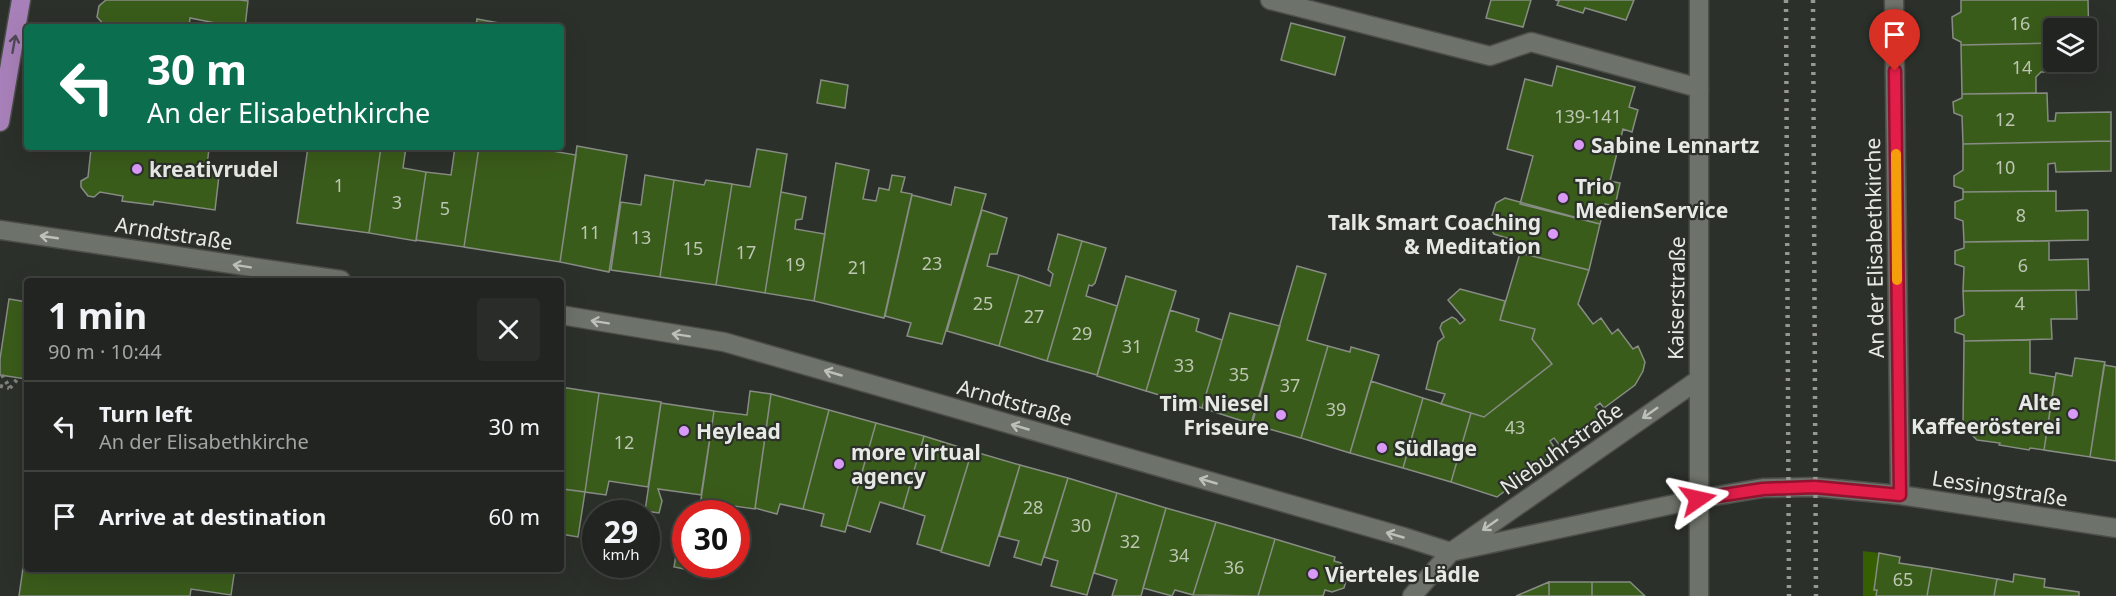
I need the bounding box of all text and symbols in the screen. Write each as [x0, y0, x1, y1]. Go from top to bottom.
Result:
pin [1869, 9, 1920, 71]
house number: 16 [2010, 11, 2030, 35]
icon: arrive [1878, 18, 1911, 51]
map controls [2043, 18, 2097, 72]
button: layers [2043, 18, 2097, 72]
one-way arrow [8, 34, 19, 54]
text: 30 m [147, 40, 247, 97]
icon: left [48, 48, 126, 126]
house number: 14 [2012, 55, 2032, 79]
text: An der Elisabethkirche [147, 94, 430, 131]
house number: 139-141 [1554, 104, 1622, 128]
house number: 12 [1995, 107, 2015, 131]
place label: Sabine Lennartz [1591, 131, 1759, 159]
marker: Sabine Lennartz [1572, 138, 1586, 152]
street label: An der Elisabethkirche [1858, 138, 1890, 358]
place label: kreativrudel [149, 155, 279, 183]
house number: 10 [1995, 155, 2015, 179]
marker: kreativrudel [130, 162, 144, 176]
place label: Trio MedienService [1575, 172, 1728, 224]
house number: 1 [334, 173, 344, 197]
house number: 3 [392, 190, 402, 214]
marker: Trio MedienService [1556, 191, 1570, 205]
house number: 5 [440, 196, 450, 220]
house number: 8 [2016, 203, 2026, 227]
place label: Talk Smart Coaching & Meditation [1328, 208, 1541, 260]
street label: Arndtstraße [113, 210, 235, 256]
house number: 11 [580, 220, 600, 244]
house number: 13 [631, 225, 651, 249]
marker: Talk Smart Coaching & Meditation [1546, 227, 1560, 241]
one-way arrow [40, 232, 59, 243]
house number: 15 [683, 236, 703, 260]
street label: Kaiserstraße [1661, 236, 1691, 360]
house number: 17 [736, 240, 756, 264]
house number: 23 [922, 251, 942, 275]
house number: 19 [785, 252, 805, 276]
house number: 6 [2018, 253, 2028, 277]
house number: 21 [848, 255, 868, 279]
one-way arrow [232, 261, 252, 272]
text: 1 min [48, 291, 147, 340]
house number: 25 [973, 291, 993, 315]
house number: 4 [2015, 291, 2025, 315]
button: close [477, 298, 540, 361]
house number: 27 [1024, 304, 1044, 328]
one-way arrow [590, 316, 610, 327]
house number: 29 [1072, 321, 1092, 345]
one-way arrow [672, 329, 692, 340]
house number: 31 [1122, 334, 1142, 358]
text: 90 m · 10:44 [48, 338, 162, 365]
house number: 33 [1174, 353, 1194, 377]
house number: 35 [1229, 362, 1249, 386]
one-way arrow [824, 367, 843, 378]
street label: Arndtstraße [954, 372, 1076, 432]
house number: 37 [1280, 373, 1300, 397]
place label: Alte Kaffeerösterei [1911, 388, 2061, 440]
place label: Tim Niesel Friseure [1159, 389, 1269, 441]
street label: Niebuhrstraße [1494, 395, 1628, 501]
house number: 39 [1326, 397, 1346, 421]
text: Turn left [99, 398, 193, 428]
one-way arrow [1642, 407, 1658, 419]
marker: Alte Kaffeerösterei [2066, 407, 2080, 421]
marker: Tim Niesel Friseure [1274, 408, 1288, 422]
icon: left [48, 410, 81, 443]
text: 30 m [489, 411, 540, 441]
house number: 43 [1505, 415, 1525, 439]
place label: Heylead [696, 417, 781, 445]
one-way arrow [1011, 421, 1030, 432]
marker: Heylead [677, 424, 691, 438]
text: An der Elisabethkirche [99, 428, 309, 455]
house number: 12 [614, 430, 634, 454]
place label: Südlage [1394, 434, 1477, 462]
place label: more virtual agency [851, 438, 981, 490]
marker: Südlage [1375, 441, 1389, 455]
marker: more virtual agency [832, 457, 846, 471]
street label: Lessingstraße [1930, 463, 2070, 513]
position arrow [1666, 467, 1730, 531]
one-way arrow [1199, 475, 1218, 486]
house number: 28 [1023, 495, 1043, 519]
icon: arrive [48, 500, 81, 533]
speed limit sign: 30 [672, 500, 750, 578]
text: Arrive at destination [99, 501, 326, 531]
text: 60 m [489, 501, 540, 531]
text: 29 [604, 511, 638, 552]
house number: 30 [1071, 513, 1091, 537]
one-way arrow [1482, 519, 1499, 531]
one-way arrow [1386, 528, 1405, 540]
house number: 32 [1120, 529, 1140, 553]
house number: 34 [1169, 543, 1189, 567]
text: km/h [603, 544, 639, 564]
house number: 36 [1224, 555, 1244, 579]
place label: Vierteles Lädle [1325, 560, 1480, 588]
marker: Vierteles Lädle [1306, 567, 1320, 581]
house number: 65 [1893, 567, 1913, 591]

